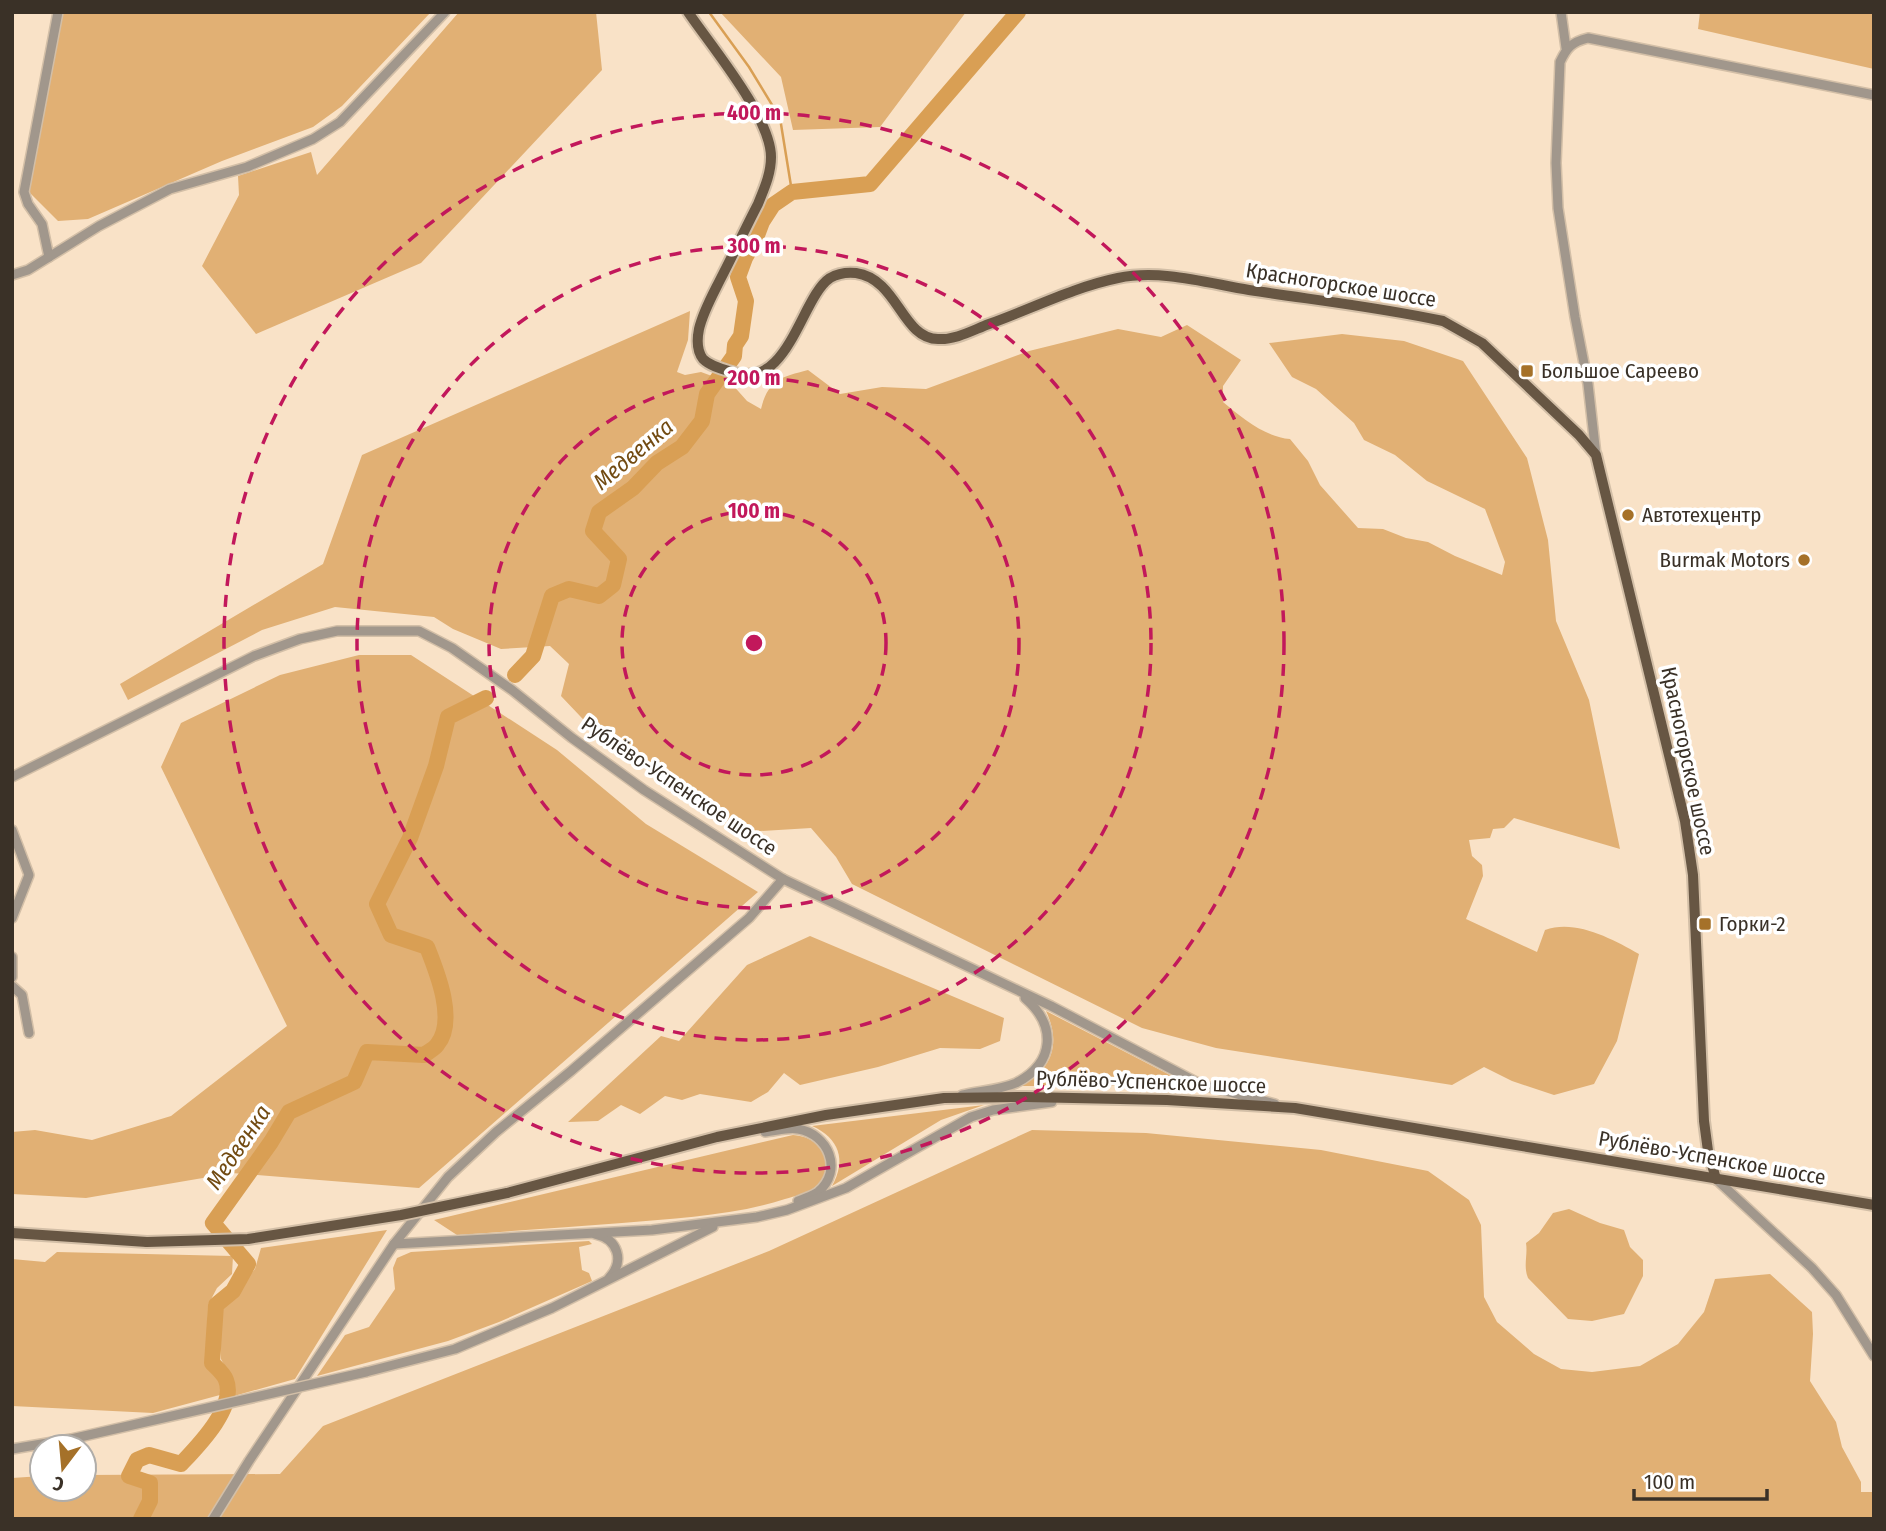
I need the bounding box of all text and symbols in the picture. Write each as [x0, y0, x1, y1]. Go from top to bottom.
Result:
text: 400 m [727, 100, 781, 126]
text: 300 m [726, 233, 781, 259]
street label: Красногорское шоссе [1244, 257, 1438, 313]
place label: Большое Сареево [1541, 358, 1699, 384]
marker: Большое Сареево [1519, 363, 1535, 379]
text: 200 m [726, 365, 781, 391]
water label: Медвенка [587, 412, 679, 496]
text: 100 m [728, 498, 780, 524]
place label: Автотехцентр [1642, 502, 1761, 528]
marker: Автотехцентр [1620, 507, 1636, 523]
place label: Burmak Motors [1659, 547, 1790, 573]
marker: Burmak Motors [1796, 552, 1812, 568]
centre of rings [742, 631, 766, 655]
street label: Красногорское шоссе [1655, 664, 1721, 858]
street label: Рублёво-Успенское шоссе [576, 711, 782, 861]
place label: Горки-2 [1719, 911, 1786, 937]
marker: Горки-2 [1697, 916, 1713, 932]
street label: Рублёво-Успенское шоссе [1035, 1065, 1267, 1099]
water label: Медвенка [200, 1099, 276, 1195]
street label: Рублёво-Успенское шоссе [1596, 1125, 1828, 1191]
north arrow [28, 1433, 98, 1503]
scale bar [1634, 1458, 1767, 1502]
text: 100 m [1644, 1469, 1695, 1495]
text: С [50, 1471, 66, 1496]

